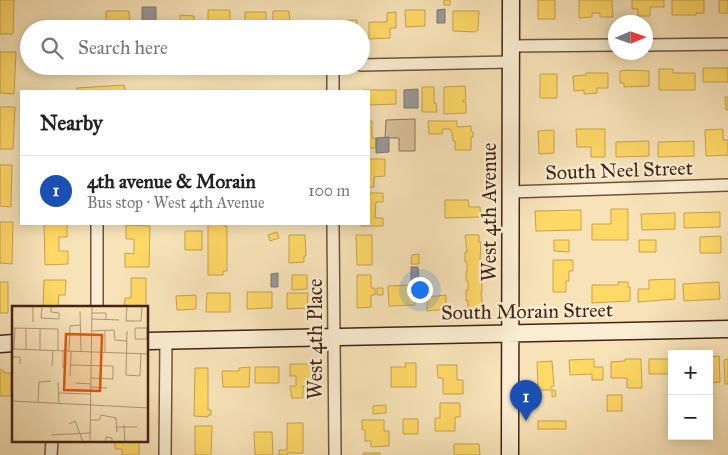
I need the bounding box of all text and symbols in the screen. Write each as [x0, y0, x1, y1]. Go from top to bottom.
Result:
north arrow [608, 15, 653, 60]
search box [20, 20, 370, 75]
icon: search [38, 34, 66, 62]
text: Search here [78, 36, 168, 59]
text: Nearby [40, 110, 103, 136]
street label: West 4th Avenue [477, 143, 501, 281]
street label: South Neel Street [545, 155, 693, 185]
text: 4th avenue & Morain [87, 170, 256, 193]
text: 1 [53, 181, 59, 200]
text: 100 m [308, 181, 350, 200]
text: Bus stop · West 4th Avenue [87, 193, 265, 212]
your location [407, 277, 433, 303]
street label: West 4th Place [303, 279, 327, 399]
street label: South Morain Street [441, 298, 613, 324]
inset map [12, 306, 149, 442]
map controls [668, 350, 713, 440]
button: + [668, 350, 713, 395]
pin: 1 [510, 380, 542, 421]
button: − [668, 395, 713, 440]

